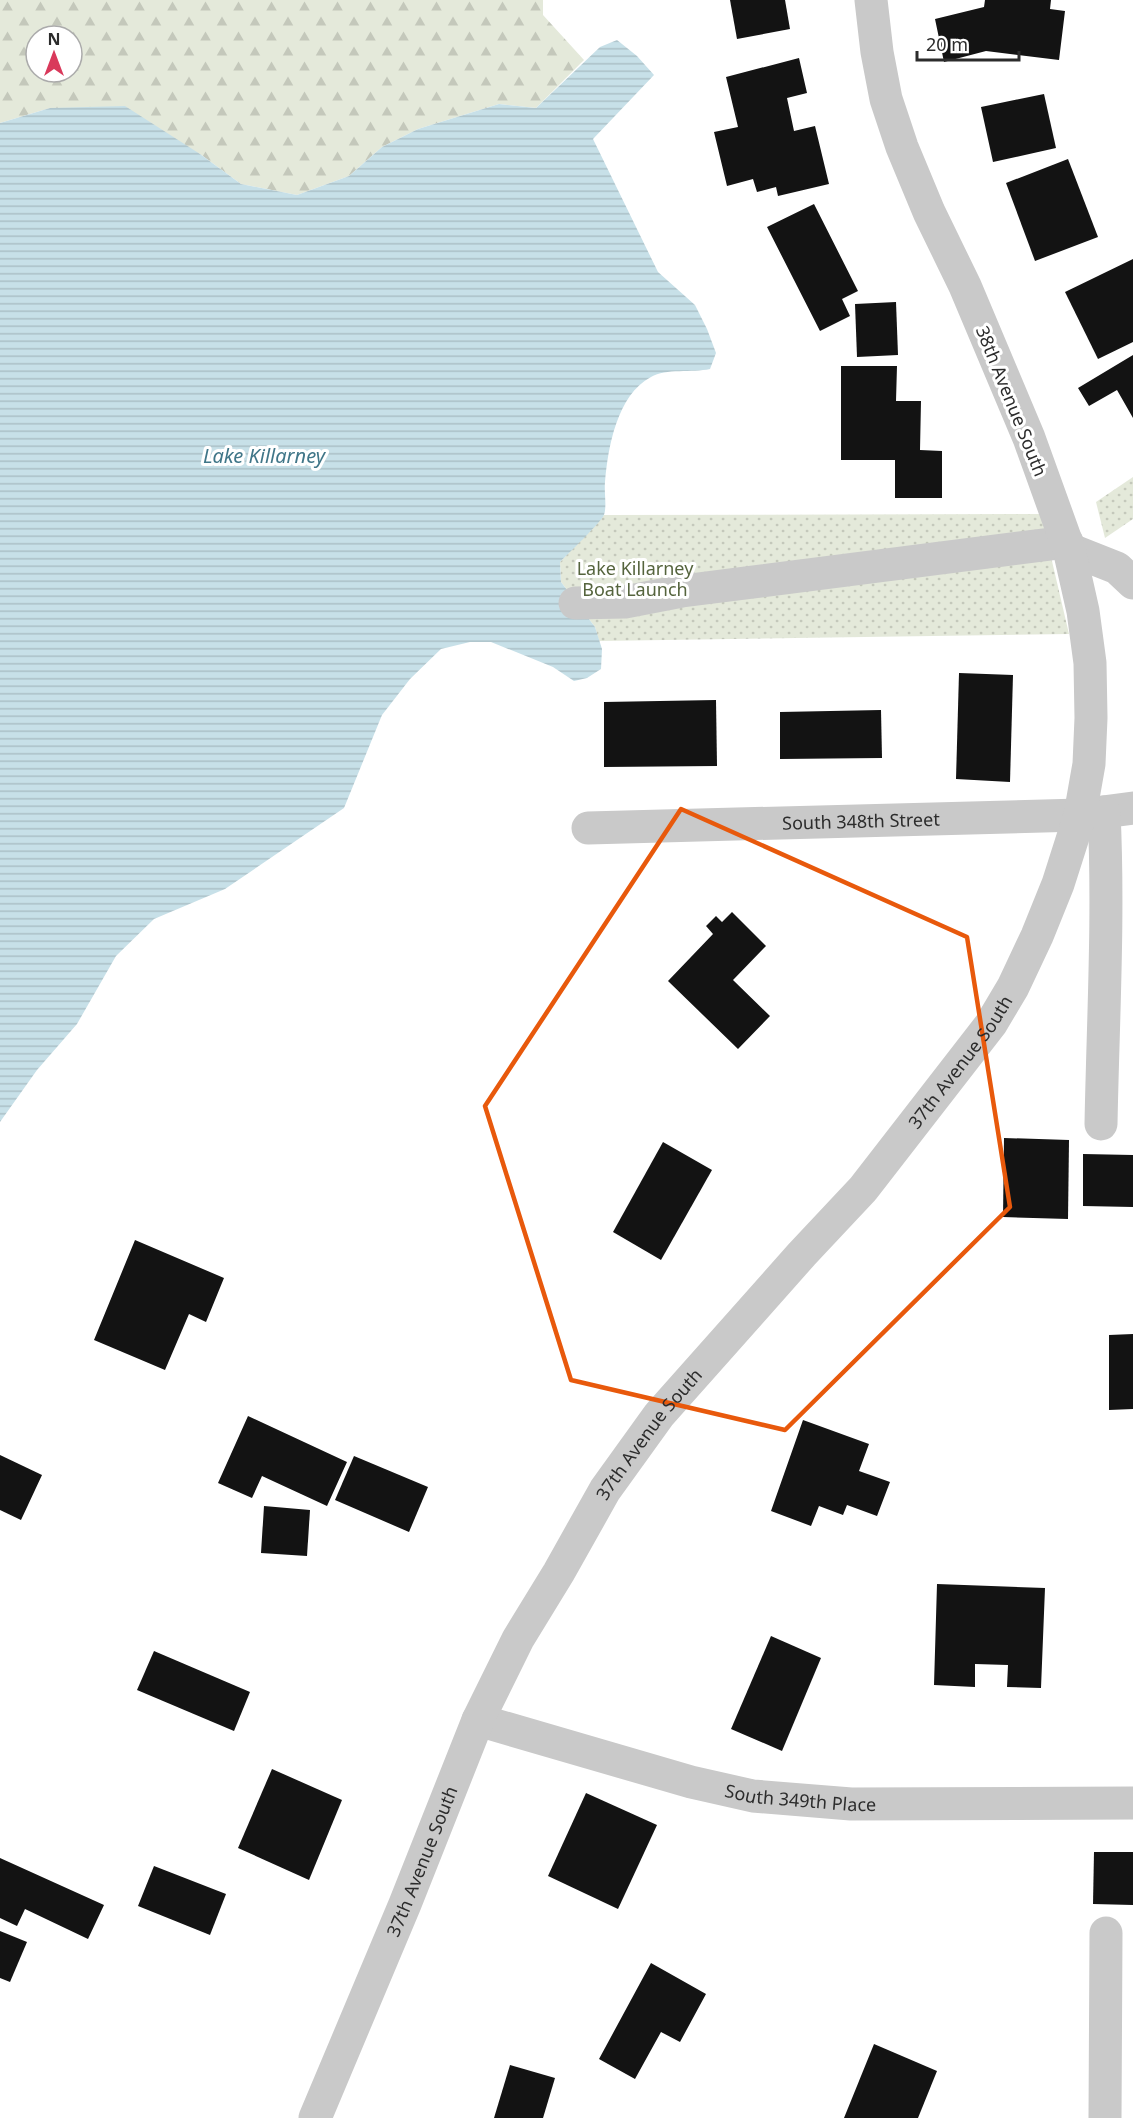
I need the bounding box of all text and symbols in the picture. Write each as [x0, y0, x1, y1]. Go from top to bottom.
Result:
north arrow [24, 24, 84, 84]
scale bar [917, 24, 1019, 62]
text: N [47, 28, 61, 50]
text: 20 m [926, 32, 968, 56]
street label: 38th Avenue South [971, 322, 1053, 480]
water label: Lake Killarney [203, 442, 327, 469]
park label: Lake Killarney Boat Launch [577, 556, 694, 601]
street label: South 348th Street [782, 807, 941, 835]
street label: 37th Avenue South [902, 991, 1017, 1133]
street label: 37th Avenue South [590, 1363, 707, 1504]
street label: South 349th Place [723, 1778, 876, 1816]
street label: 37th Avenue South [381, 1782, 463, 1940]

